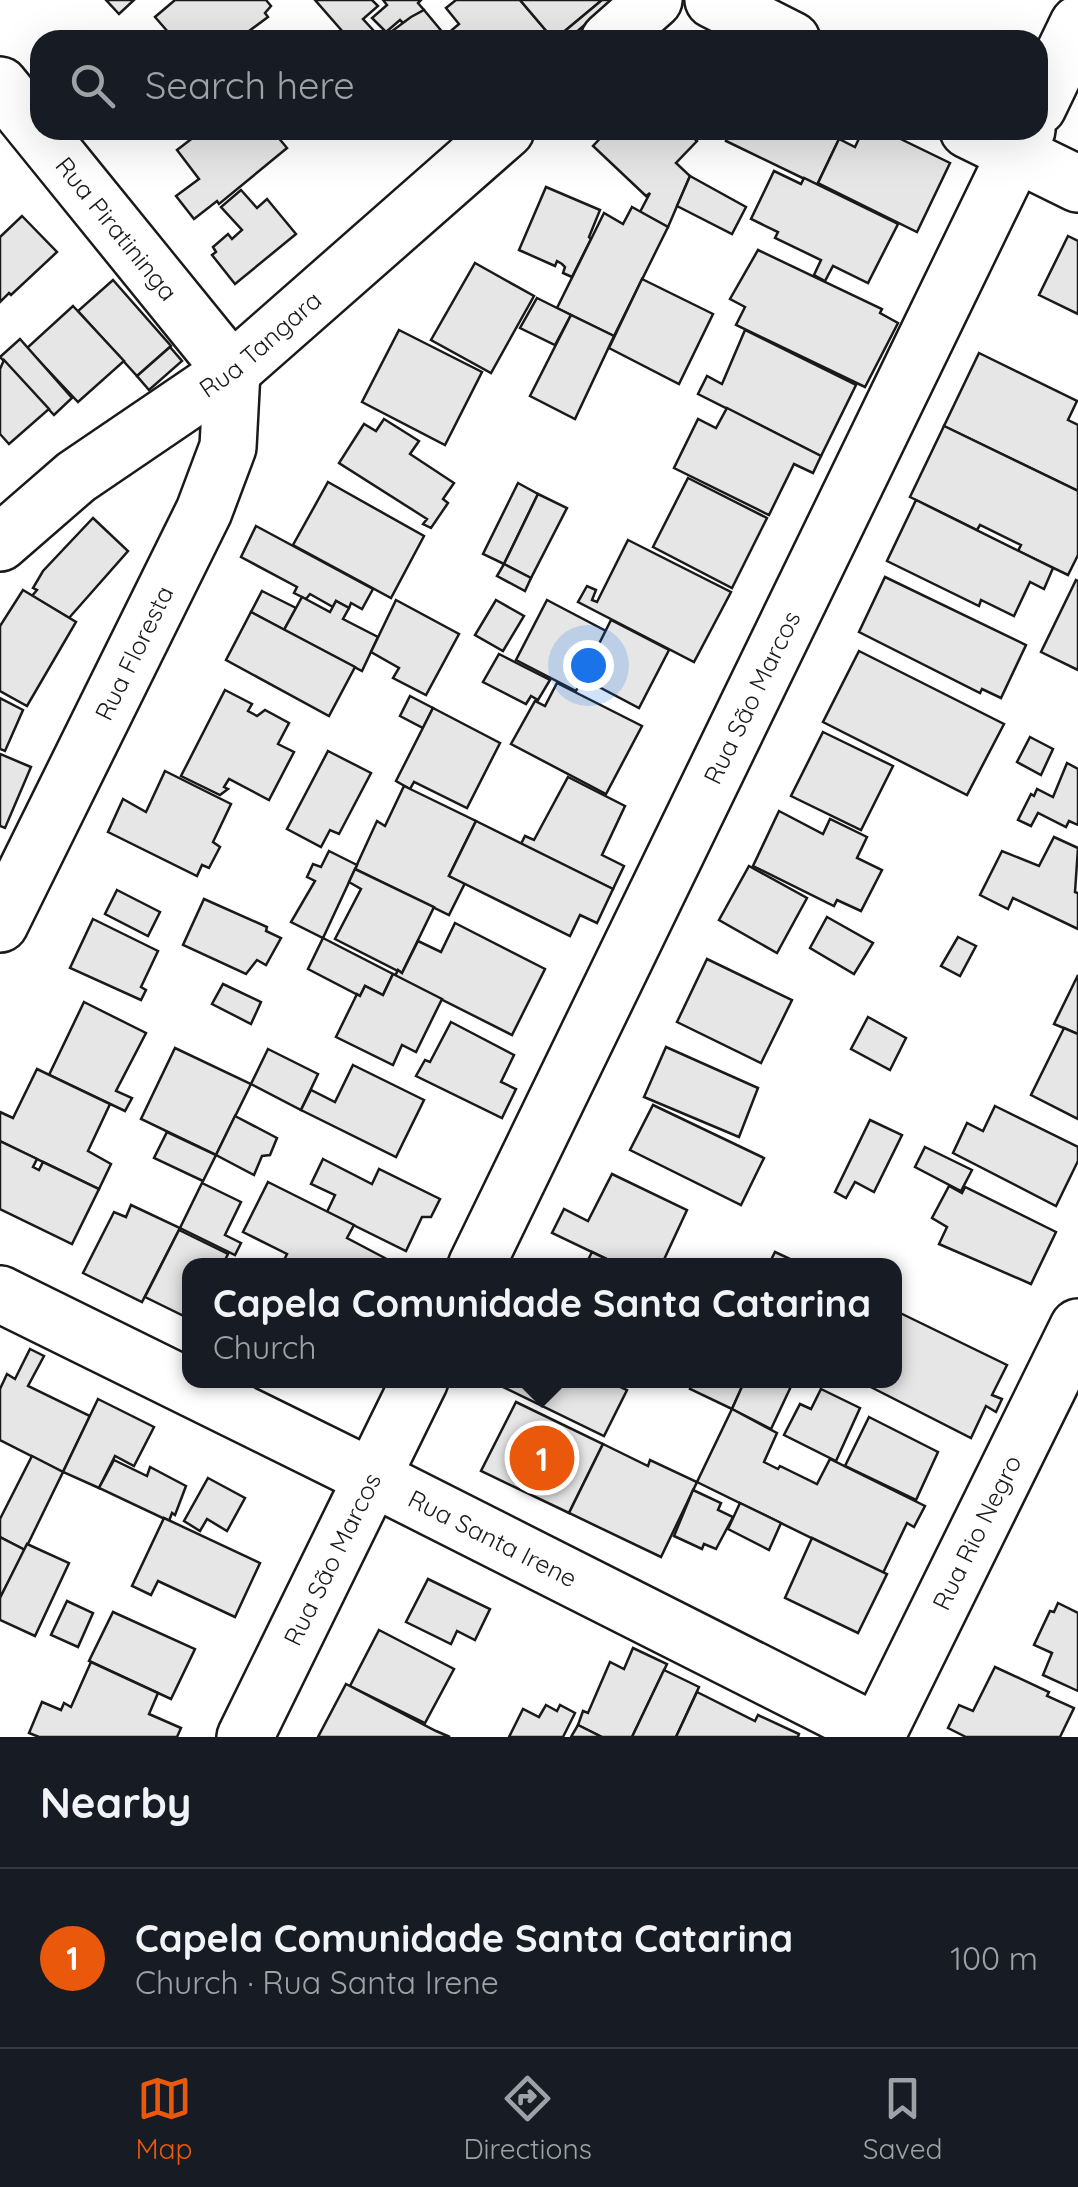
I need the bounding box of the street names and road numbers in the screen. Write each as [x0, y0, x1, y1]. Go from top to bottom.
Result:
street label: Rua Piratininga [49, 150, 184, 307]
street label: Rua Tangara [193, 284, 327, 404]
street label: Rua Floresta [88, 580, 179, 725]
street label: Rua São Marcos [696, 606, 806, 789]
street label: Rua Rio Negro [925, 1450, 1028, 1615]
street label: Rua São Marcos [276, 1467, 387, 1650]
street label: Rua Santa Irene [403, 1482, 582, 1594]

